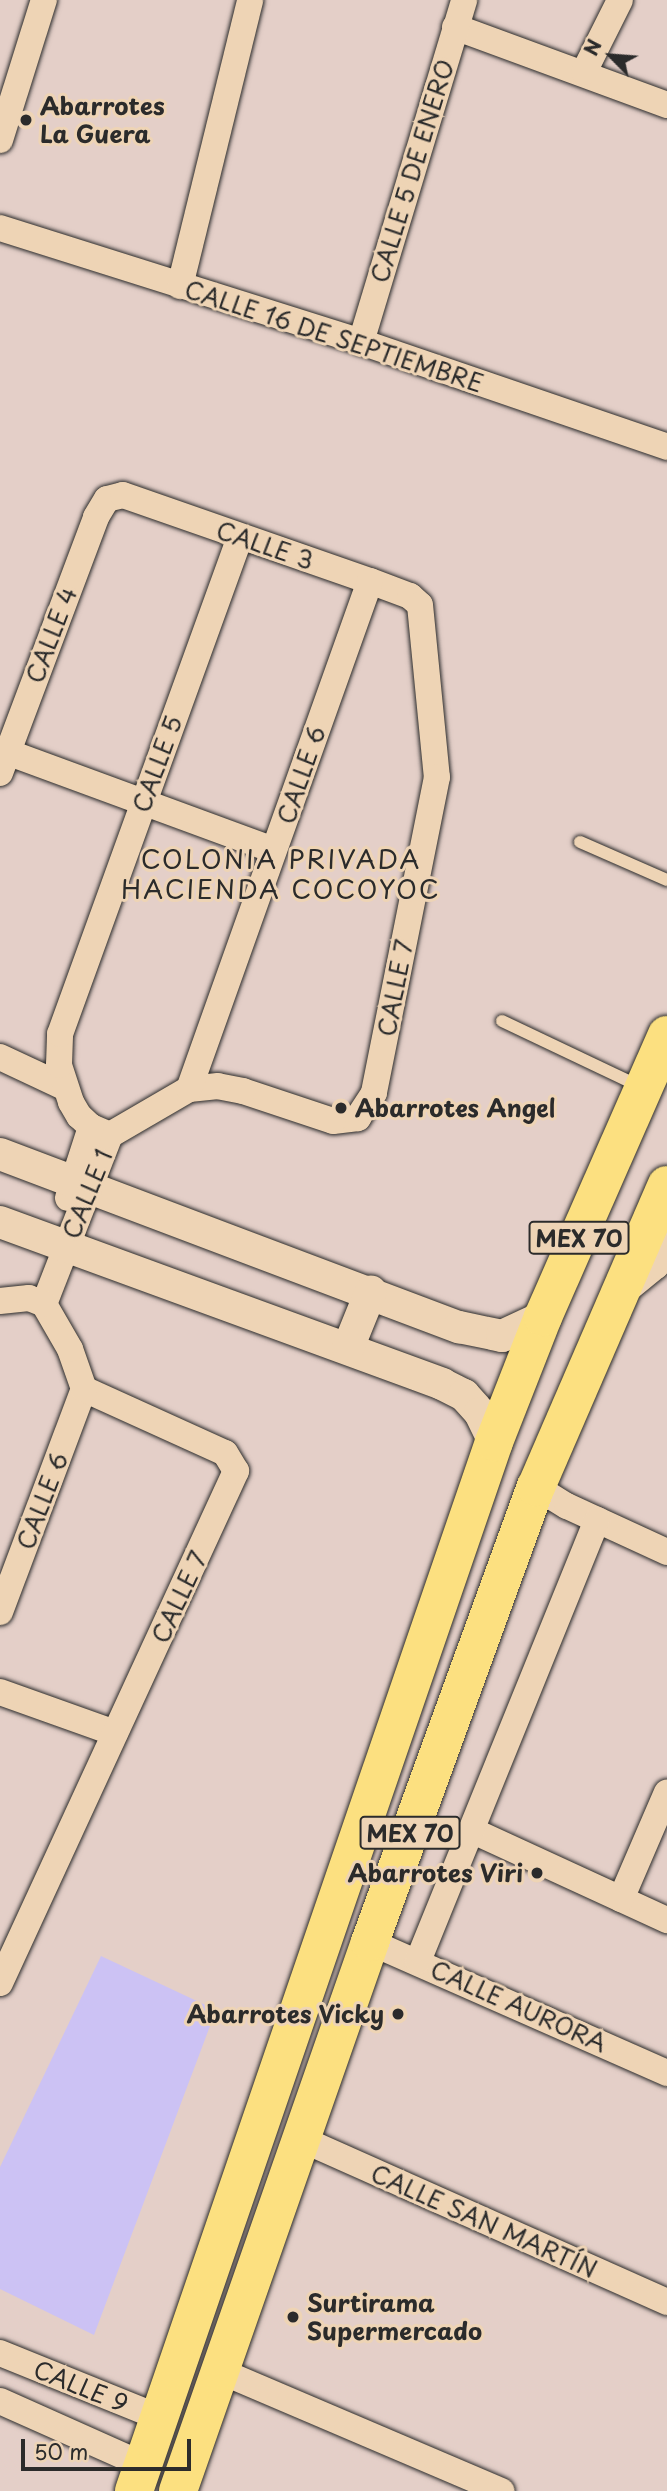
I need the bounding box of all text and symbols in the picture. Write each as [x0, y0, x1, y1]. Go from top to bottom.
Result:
north arrow [576, 21, 646, 91]
text: N [576, 34, 608, 60]
street label: CALLE 5 DE ENERO [364, 53, 460, 289]
place label: Abarrotes La Guera [40, 92, 165, 148]
marker: Abarrotes La Guera [18, 112, 34, 128]
street label: CALLE 16 DE SEPTIEMBRE [179, 273, 489, 399]
street label: CALLE 3 [212, 515, 318, 575]
street label: CALLE 4 [19, 582, 83, 688]
street label: CALLE 5 [126, 711, 188, 817]
street label: CALLE 6 [271, 721, 331, 829]
district label: COLONIA PRIVADA HACIENDA COCOYOC [123, 843, 439, 904]
street label: CALLE 7 [371, 936, 419, 1040]
place label: Abarrotes Angel [355, 1094, 557, 1122]
marker: Abarrotes Angel [333, 1100, 349, 1116]
street label: CALLE 1 [55, 1143, 119, 1245]
road number: MEX 70 [526, 1218, 632, 1258]
street label: CALLE 6 [10, 1448, 74, 1554]
street label: CALLE 7 [145, 1546, 213, 1648]
road number: MEX 70 [358, 1814, 462, 1852]
place label: Abarrotes Viri [348, 1859, 523, 1887]
marker: Abarrotes Viri [529, 1865, 545, 1881]
street label: CALLE AURORA [425, 1953, 613, 2059]
place label: Abarrotes Vicky [186, 2000, 384, 2028]
marker: Abarrotes Vicky [390, 2006, 406, 2022]
street label: CALLE SAN MARTÍN [367, 2159, 601, 2283]
place label: Surtirama Supermercado [307, 2289, 482, 2345]
marker: Surtirama Supermercado [285, 2309, 301, 2325]
street label: CALLE 9 [29, 2354, 133, 2418]
scale bar [24, 2424, 194, 2468]
text: 50 m [34, 2435, 88, 2467]

